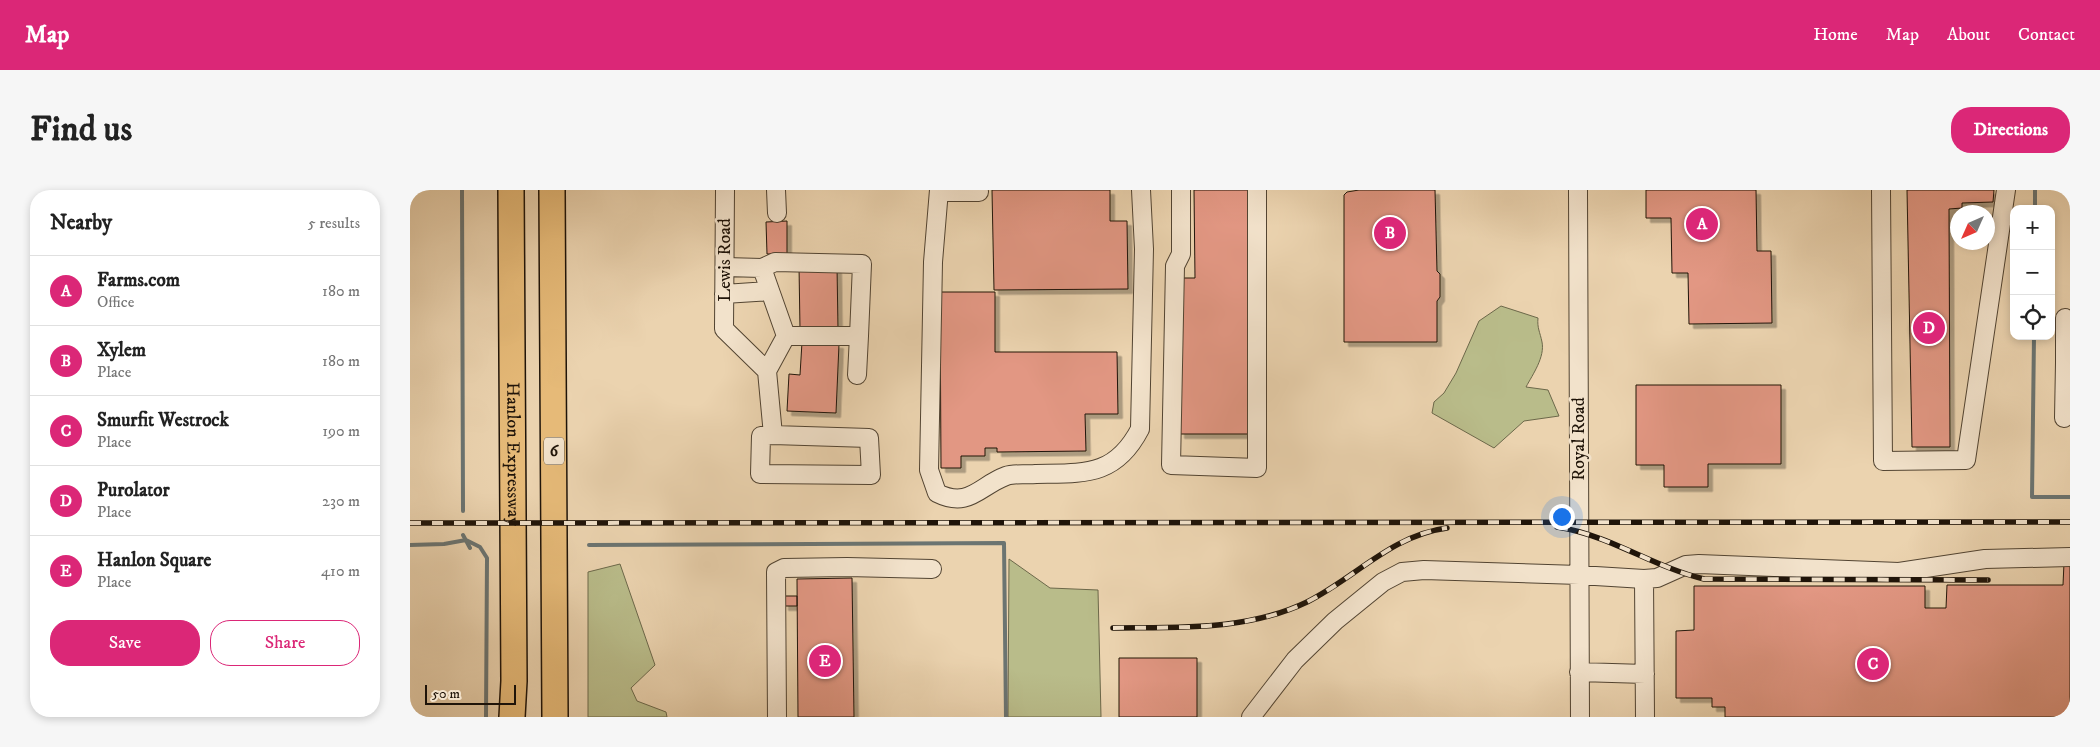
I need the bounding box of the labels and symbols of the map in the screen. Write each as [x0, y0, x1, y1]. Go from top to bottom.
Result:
pin: A [1686, 205, 1718, 243]
north arrow [1950, 205, 1995, 250]
pin: B [1374, 214, 1406, 252]
street label: Lewis Road [714, 218, 736, 302]
pin: D [1913, 309, 1945, 347]
street label: Hanlon Expressway [501, 382, 524, 526]
street label: Royal Road [1568, 397, 1590, 481]
road number: 6 [544, 438, 564, 464]
your location [1549, 504, 1575, 530]
pin: E [809, 642, 841, 680]
pin: C [1857, 645, 1889, 683]
scale bar [425, 682, 516, 705]

